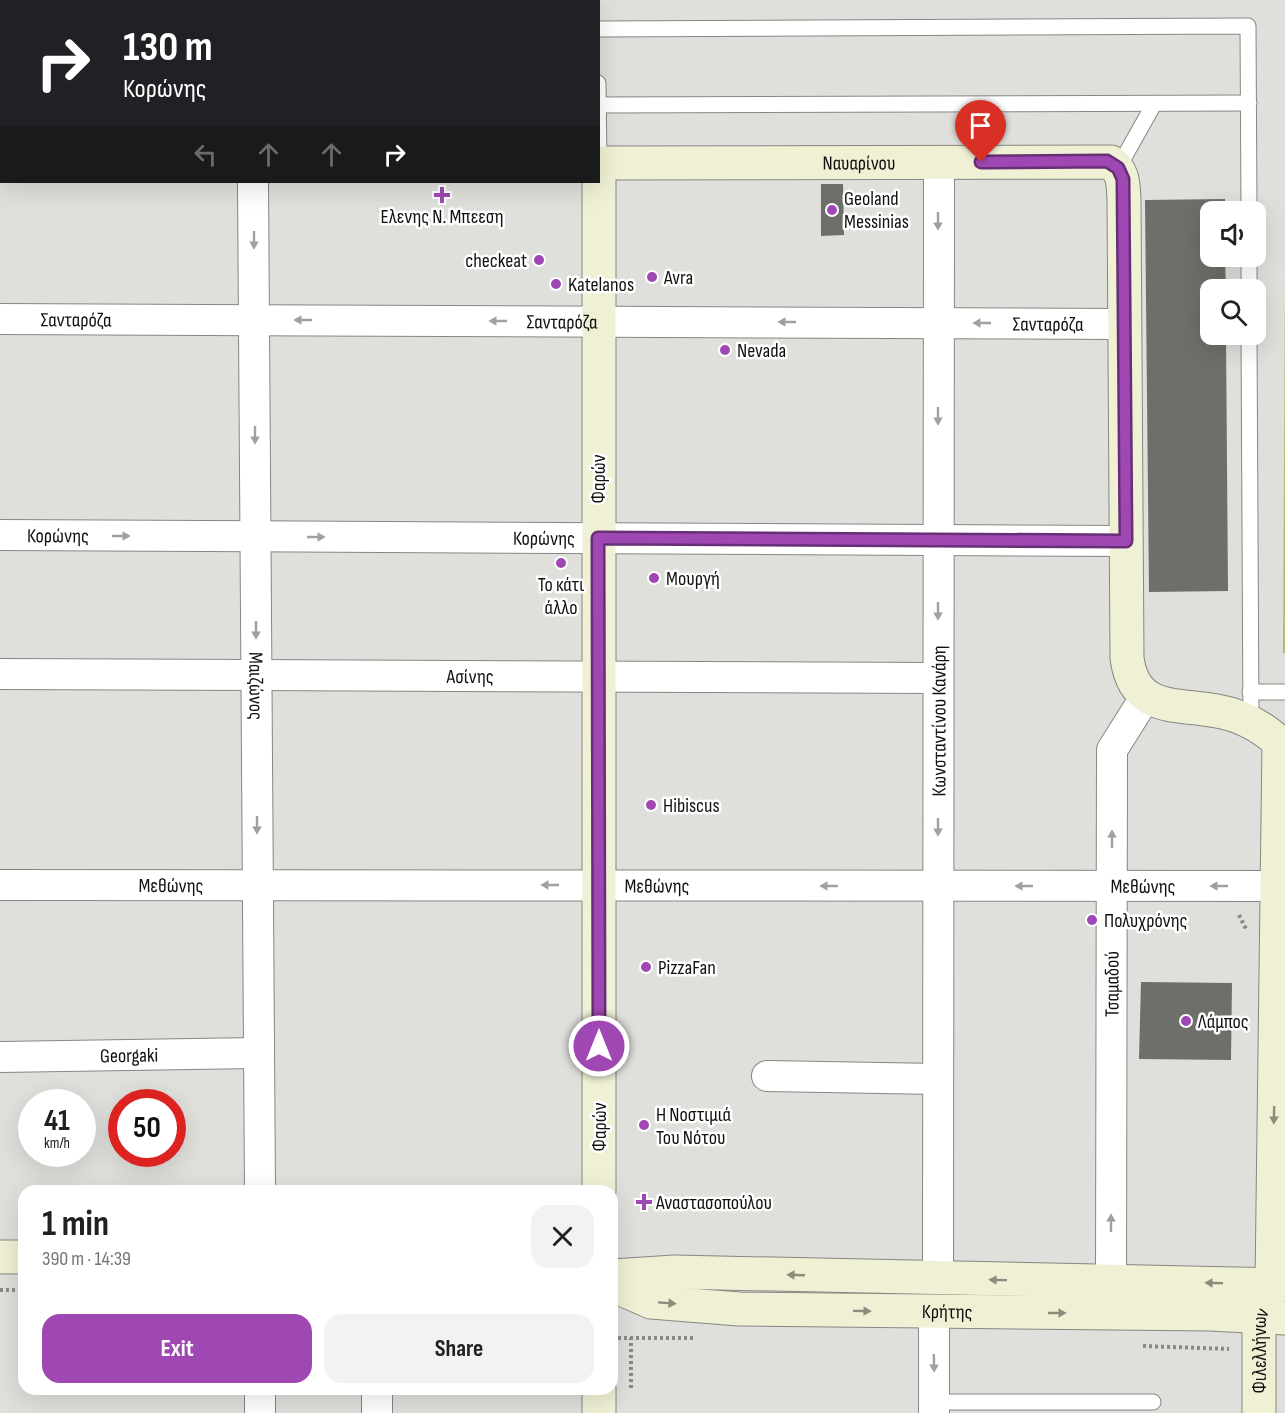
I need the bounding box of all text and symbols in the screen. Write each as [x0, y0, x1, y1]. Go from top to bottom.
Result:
text: 130 m [123, 22, 213, 73]
icon: right [24, 24, 102, 102]
text: Κορώνης [123, 73, 207, 105]
pin [955, 100, 1006, 162]
icon: arrive [964, 109, 997, 142]
icon: left [189, 138, 222, 171]
icon: ahead [252, 138, 285, 171]
icon: ahead [315, 138, 348, 171]
icon: right [378, 138, 411, 171]
street label: Ναυαρίνου [823, 151, 896, 176]
place label: Geoland Messinias [844, 187, 909, 234]
marker: Ελενης Ν. Μπεεση [435, 188, 449, 202]
map controls [1200, 201, 1266, 345]
button: sound [1200, 201, 1266, 267]
marker: Geoland Messinias [825, 203, 839, 217]
place label: Ελενης Ν. Μπεεση [380, 205, 504, 229]
one-way arrow [933, 212, 943, 231]
one-way arrow [249, 230, 259, 249]
place label: checkeat [465, 249, 527, 273]
marker: checkeat [532, 253, 546, 267]
place label: Avra [663, 266, 693, 290]
marker: Avra [645, 270, 659, 284]
place label: Katelanos [568, 273, 634, 297]
marker: Katelanos [549, 277, 563, 291]
button: search [1200, 279, 1266, 345]
street label: Σανταρόζα [40, 308, 112, 332]
street label: Σανταρόζα [526, 310, 598, 335]
street label: Σανταρόζα [1012, 313, 1084, 337]
one-way arrow [294, 315, 313, 325]
one-way arrow [489, 316, 508, 326]
one-way arrow [778, 318, 797, 327]
one-way arrow [973, 318, 992, 328]
place label: Nevada [737, 339, 786, 363]
marker: Nevada [718, 343, 732, 357]
one-way arrow [933, 407, 943, 426]
one-way arrow [250, 425, 260, 444]
street label: Φαρών [587, 454, 611, 503]
street label: Κορώνης [27, 524, 89, 548]
street label: Κορώνης [513, 527, 575, 551]
one-way arrow [112, 531, 131, 541]
one-way arrow [307, 532, 326, 542]
marker: Το κάτι άλλο [554, 556, 568, 570]
place label: Μουργή [666, 567, 720, 591]
marker: Μουργή [647, 571, 661, 585]
place label: Το κάτι άλλο [538, 573, 584, 620]
one-way arrow [933, 602, 943, 621]
one-way arrow [251, 620, 261, 639]
street label: Κωνσταντίνου Κανάρη [927, 645, 952, 797]
street label: Μαιζώνος [243, 652, 268, 720]
street label: Ασίνης [445, 665, 494, 689]
place label: Hibiscus [663, 794, 720, 818]
marker: Hibiscus [644, 798, 658, 812]
one-way arrow [252, 815, 262, 834]
one-way arrow [933, 818, 943, 837]
one-way arrow [1107, 829, 1117, 848]
street label: Μεθώνης [138, 874, 204, 898]
street label: Μεθώνης [624, 874, 690, 899]
street label: Μεθώνης [1110, 875, 1176, 899]
one-way arrow [540, 880, 559, 890]
one-way arrow [819, 881, 838, 891]
one-way arrow [1014, 881, 1033, 891]
one-way arrow [1209, 881, 1228, 891]
place label: Πολυχρόνης [1104, 909, 1188, 933]
marker: Πολυχρόνης [1085, 913, 1099, 927]
street label: Τσαμαδού [1100, 951, 1125, 1017]
place label: PizzaFan [658, 956, 716, 980]
marker: PizzaFan [639, 960, 653, 974]
place label: Λάμπος [1197, 1010, 1249, 1034]
position arrow [567, 1014, 631, 1078]
marker: Λάμπος [1179, 1014, 1193, 1028]
street label: Georgaki [100, 1044, 158, 1068]
speed limit sign: 50 [108, 1089, 186, 1167]
street label: Φαρών [588, 1102, 612, 1151]
text: 41 [44, 1103, 70, 1139]
place label: Η Νοστιμιά Του Νότου [656, 1103, 732, 1150]
one-way arrow [1269, 1106, 1279, 1125]
marker: Η Νοστιμιά Του Νότου [637, 1118, 651, 1132]
text: km/h [44, 1134, 70, 1153]
place label: Αναστασοπούλου [655, 1191, 772, 1215]
marker: Αναστασοπούλου [637, 1195, 651, 1209]
text: 1 min [42, 1203, 109, 1246]
button: close [531, 1205, 594, 1268]
one-way arrow [1106, 1213, 1116, 1232]
text: 390 m · 14:39 [42, 1247, 131, 1271]
one-way arrow [786, 1270, 805, 1280]
one-way arrow [988, 1275, 1007, 1284]
one-way arrow [1204, 1279, 1223, 1288]
one-way arrow [657, 1298, 676, 1307]
street label: Κρήτης [922, 1300, 973, 1324]
street label: Φιλελλήνων [1248, 1305, 1275, 1394]
one-way arrow [852, 1306, 871, 1316]
one-way arrow [1047, 1308, 1066, 1318]
button: Exit [42, 1314, 312, 1383]
button: Share [324, 1314, 594, 1383]
one-way arrow [929, 1353, 939, 1372]

